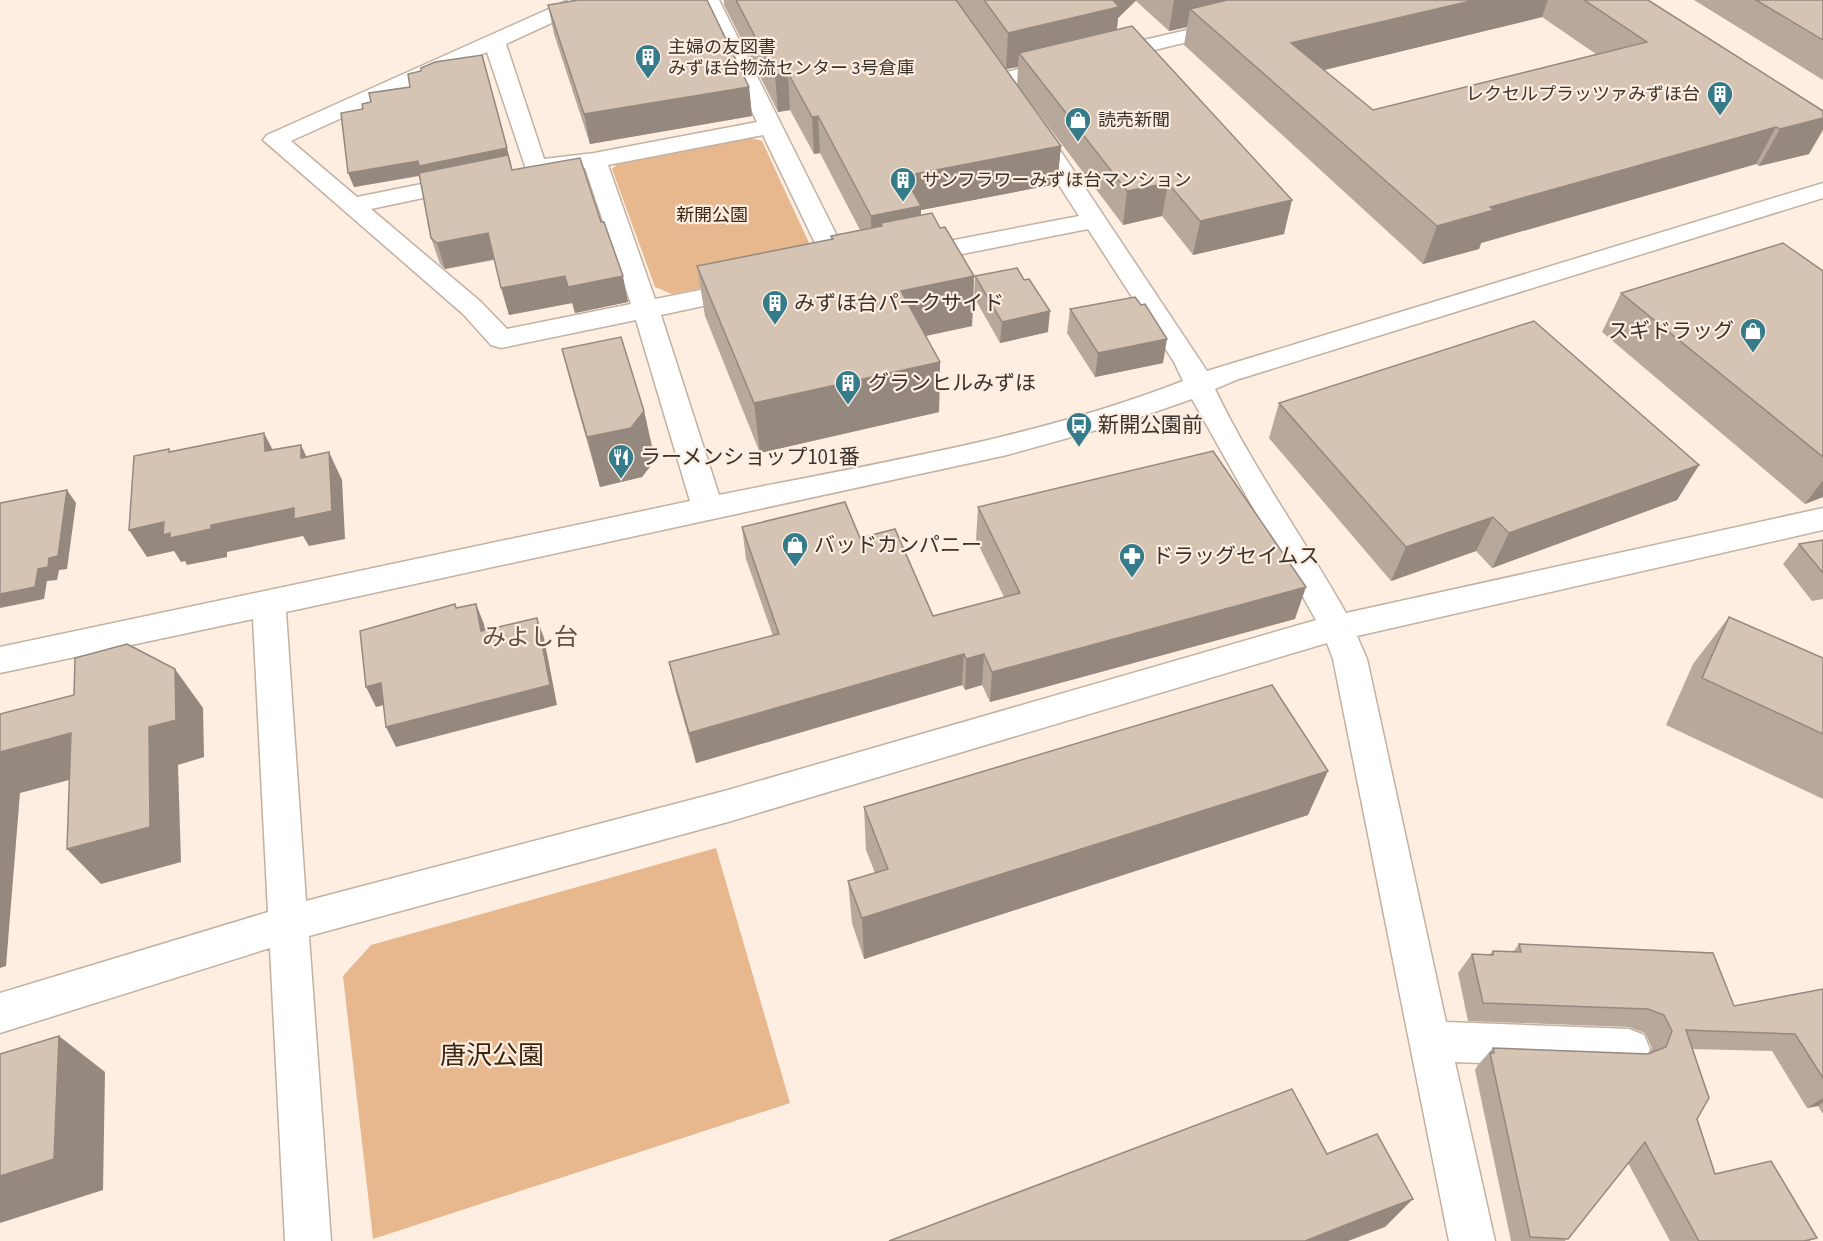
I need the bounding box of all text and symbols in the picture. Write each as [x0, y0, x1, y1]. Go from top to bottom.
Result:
place label: 主婦の友図書 みずほ台物流センター 3号倉庫 [668, 35, 915, 81]
building icon: 主婦の友図書 みずほ台物流センター 3号倉庫 [633, 42, 663, 80]
building icon: レクセルプラッツァみずほ台 [1705, 79, 1735, 117]
place label: レクセルプラッツァみずほ台 [1466, 82, 1700, 107]
shop icon: 読売新聞 [1063, 105, 1093, 143]
place label: 読売新聞 [1098, 108, 1170, 133]
building icon: サンフラワーみずほ台マンション [888, 165, 918, 203]
place label: サンフラワーみずほ台マンション [922, 168, 1191, 193]
park label: 新開公園 [676, 203, 748, 228]
building icon: みずほ台パークサイド [760, 288, 790, 326]
place label: みずほ台パークサイド [794, 288, 1004, 318]
place label: スギドラッグ [1608, 316, 1734, 346]
shop icon: スギドラッグ [1738, 316, 1768, 354]
building icon: グランヒルみずほ [833, 368, 863, 406]
place label: グランヒルみずほ [868, 368, 1036, 398]
bus stop icon: 新開公園前 [1064, 410, 1094, 448]
place label: 新開公園前 [1098, 410, 1203, 440]
restaurant icon: ラーメンショップ101番 [606, 442, 636, 480]
place label: ラーメンショップ101番 [640, 442, 859, 472]
shop icon: バッドカンパニー [780, 530, 810, 568]
place label: バッドカンパニー [814, 530, 982, 560]
pharmacy icon: ドラッグセイムス [1117, 541, 1147, 579]
place label: ドラッグセイムス [1152, 541, 1320, 571]
district label: みよし台 [482, 620, 578, 655]
park label: 唐沢公園 [440, 1037, 544, 1074]

